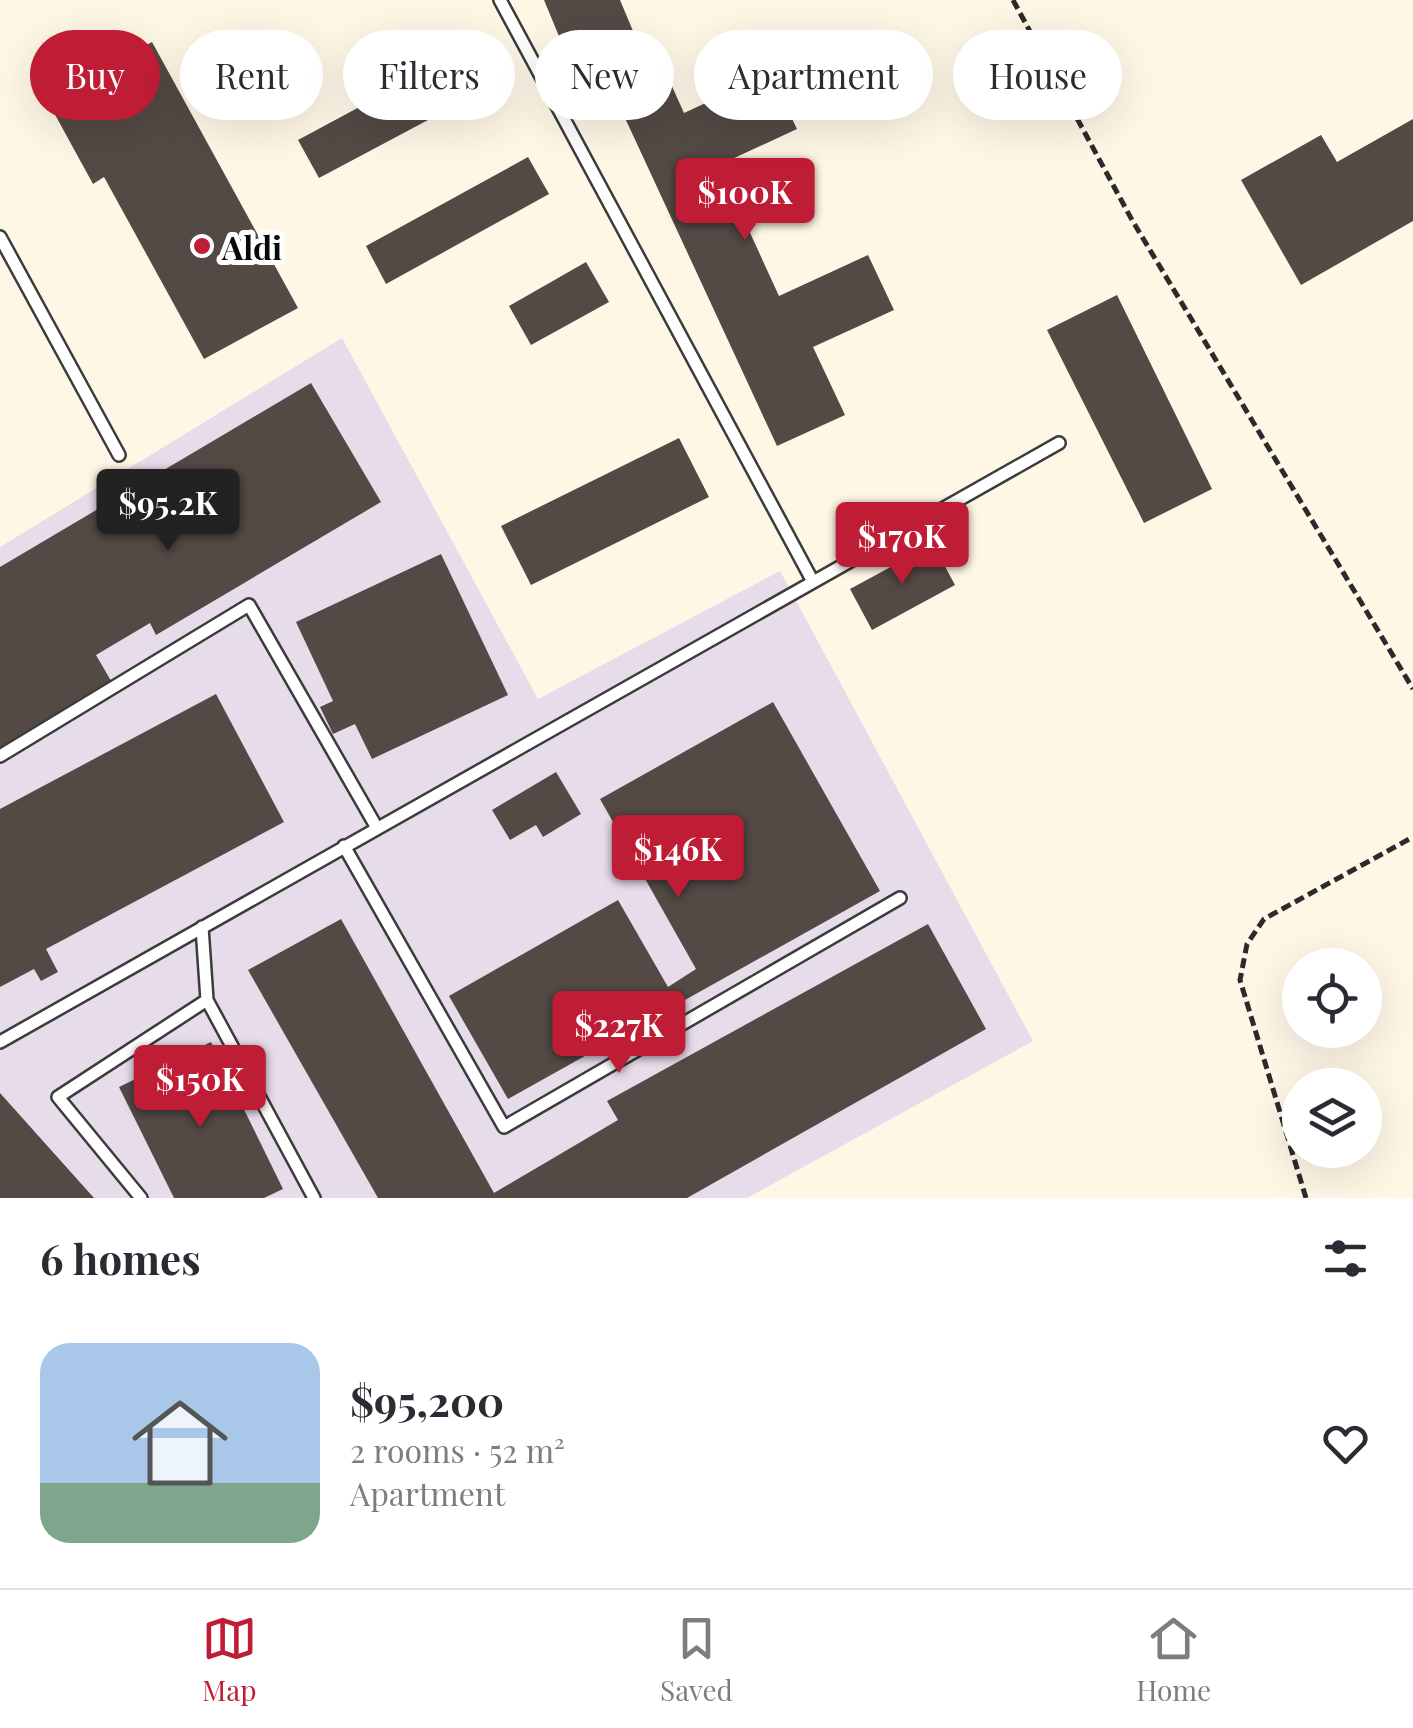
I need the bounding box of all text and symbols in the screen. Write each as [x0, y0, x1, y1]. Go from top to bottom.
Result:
chip: Buy [30, 30, 160, 120]
chip: Rent [180, 30, 323, 120]
chip: Filters [343, 30, 515, 120]
chip: New [535, 30, 674, 120]
chip: Apartment [694, 30, 933, 120]
chip: House [953, 30, 1122, 120]
pin: $100K [675, 158, 815, 243]
text: $100K [698, 169, 792, 212]
place label: Aldi [221, 225, 282, 268]
marker: Aldi [191, 235, 213, 257]
pin: $95.2K [87, 469, 249, 554]
text: $95.2K [119, 480, 217, 523]
pin: $170K [832, 502, 972, 587]
text: $170K [858, 513, 946, 556]
pin: $146K [608, 815, 748, 900]
text: $146K [634, 826, 722, 869]
map controls [1282, 948, 1382, 1168]
button: locate [1282, 948, 1382, 1048]
pin: $227K [549, 991, 689, 1076]
text: $227K [574, 1002, 664, 1045]
pin: $150K [130, 1045, 270, 1130]
text: $150K [156, 1056, 244, 1099]
button: layers [1282, 1068, 1382, 1168]
text: 6 homes [40, 1230, 201, 1286]
icon: filters [1318, 1231, 1373, 1286]
text: $95,200 [350, 1372, 504, 1428]
icon: home [120, 1383, 240, 1503]
icon: heart [1318, 1416, 1373, 1471]
text: 2 rooms · 52 m² [350, 1428, 565, 1471]
text: Apartment [350, 1471, 505, 1514]
tab: Map [202, 1611, 257, 1708]
tab: Saved [660, 1611, 733, 1708]
tab: Home [1136, 1611, 1211, 1708]

